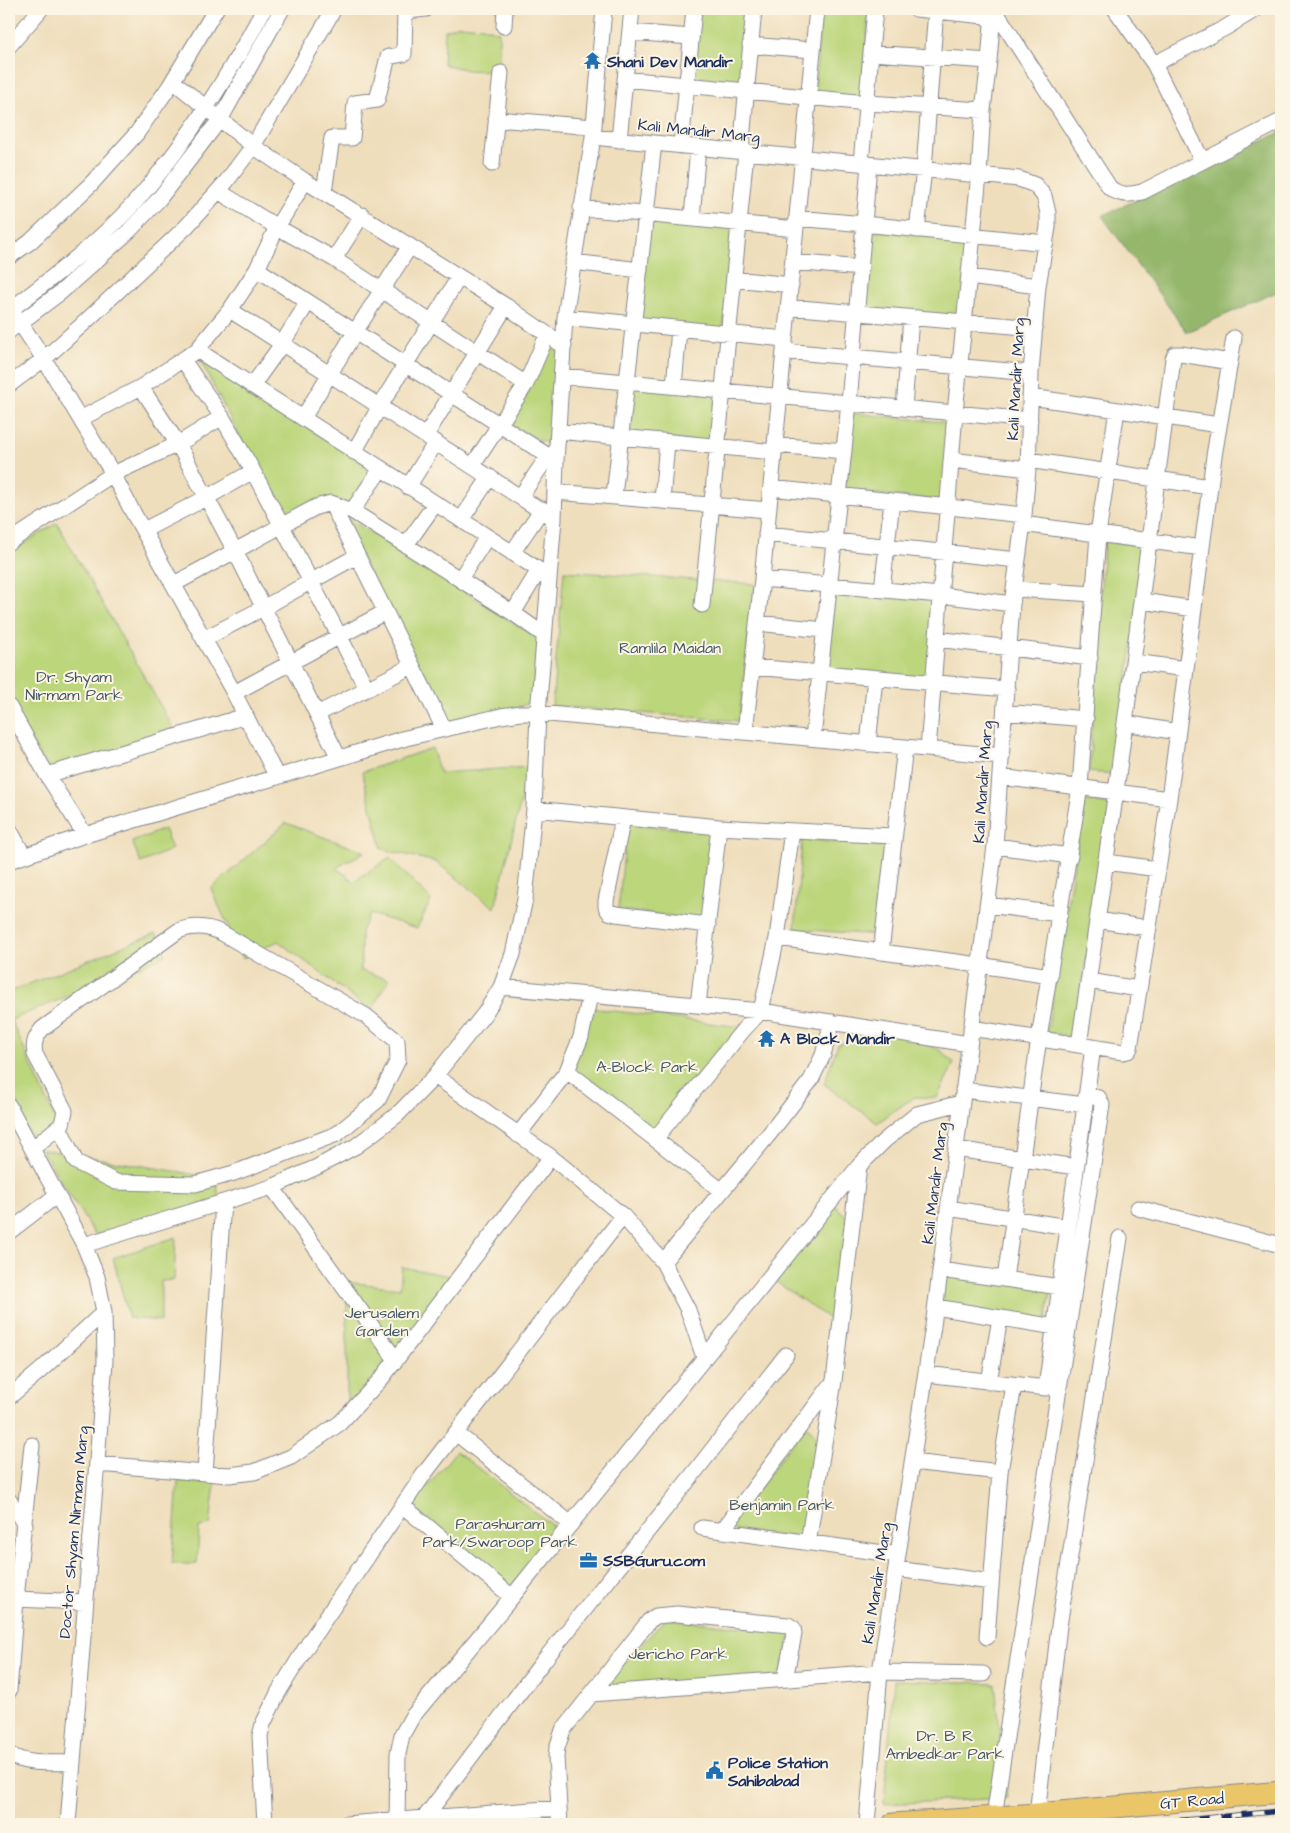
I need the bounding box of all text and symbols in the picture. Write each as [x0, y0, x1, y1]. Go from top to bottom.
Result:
temple icon: Shani Dev Mandir [583, 51, 603, 71]
place label: Shani Dev Mandir [606, 51, 733, 73]
street label: Kali Mandir Marg [637, 114, 761, 149]
street label: Kali Mandir Marg [1002, 317, 1031, 441]
park label: Ramlila Maidan [619, 637, 721, 659]
park label: Dr. Shyam Nirmam Park [25, 666, 123, 706]
street label: Kali Mandir Marg [968, 720, 999, 844]
temple icon: A Block Mandir [756, 1028, 776, 1048]
place label: A Block Mandir [780, 1028, 895, 1050]
park label: A-Block Park [596, 1056, 698, 1078]
street label: Kali Mandir Marg [917, 1121, 954, 1246]
park label: Jerusalem Garden [345, 1302, 419, 1342]
street label: Doctor Shyam Nirmam Marg [54, 1425, 95, 1639]
park label: Benjamin Park [729, 1494, 835, 1516]
park label: Parashuram Park/Swaroop Park [423, 1513, 578, 1553]
street label: Kali Mandir Marg [857, 1521, 898, 1646]
office icon: SSBGuru.com [579, 1550, 599, 1570]
place label: SSBGuru.com [602, 1550, 705, 1572]
park label: Jericho Park [629, 1643, 728, 1665]
park label: Dr. B R Ambedkar Park [886, 1725, 1005, 1765]
place label: Police Station Sahibabad [727, 1752, 828, 1792]
public building icon: Police Station Sahibabad [704, 1761, 724, 1781]
street label: GT Road [1159, 1787, 1225, 1815]

